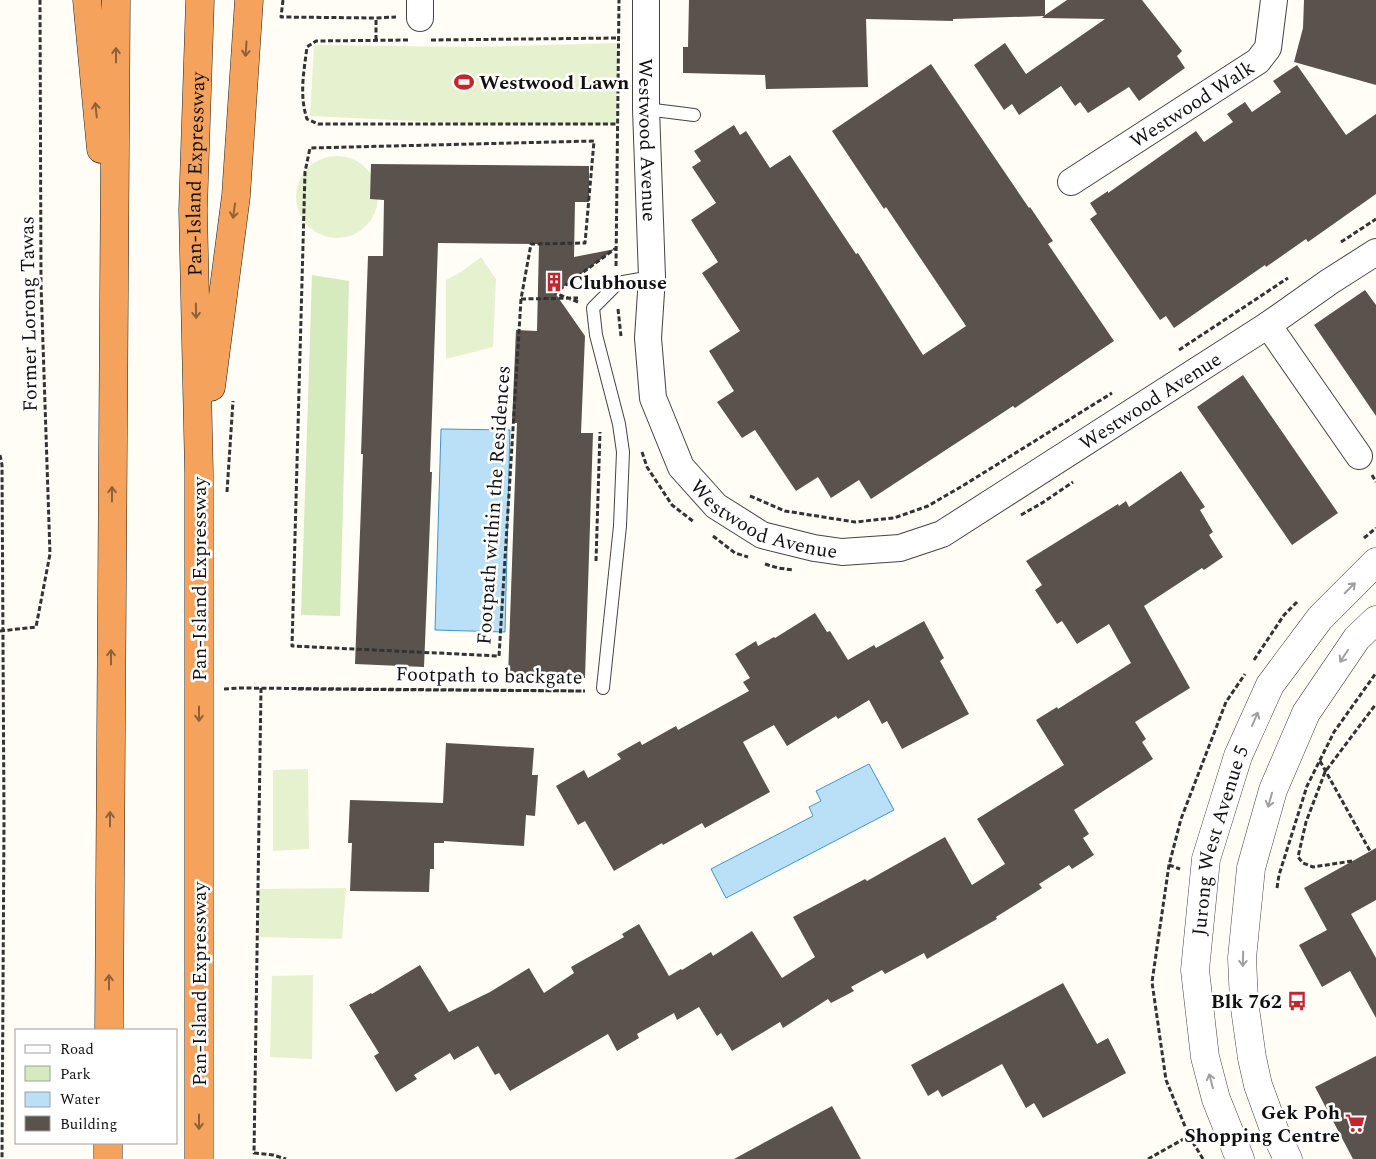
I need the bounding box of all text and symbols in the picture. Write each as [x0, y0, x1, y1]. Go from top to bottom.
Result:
one-way arrow [241, 40, 250, 56]
one-way arrow [111, 47, 121, 63]
street label: Westwood Walk [1124, 53, 1261, 156]
street label: Westwood Avenue [630, 58, 664, 222]
place label: Westwood Lawn [479, 68, 629, 98]
street label: Pan-Island Expressway [179, 70, 214, 277]
sports icon: Westwood Lawn [453, 71, 475, 93]
one-way arrow [91, 102, 101, 118]
one-way arrow [229, 202, 239, 218]
street label: Former Lorong Tawas [12, 216, 46, 412]
place label: Clubhouse [569, 268, 667, 298]
building icon: Clubhouse [543, 271, 565, 293]
one-way arrow [191, 303, 200, 319]
street label: Westwood Avenue [1074, 345, 1227, 458]
street label: Footpath within the Residences [469, 364, 519, 646]
street label: Westwood Avenue [683, 473, 839, 567]
street label: Pan-Island Expressway [185, 475, 215, 681]
one-way arrow [107, 486, 117, 502]
one-way arrow [1344, 582, 1356, 594]
one-way arrow [106, 649, 116, 665]
one-way arrow [1339, 649, 1349, 663]
street label: Footpath to backgate [395, 659, 583, 693]
one-way arrow [194, 706, 204, 722]
one-way arrow [1251, 712, 1261, 727]
street label: Jurong West Avenue 5 [1184, 740, 1257, 937]
one-way arrow [1265, 791, 1275, 807]
one-way arrow [105, 811, 115, 828]
street label: Pan-Island Expressway [185, 880, 215, 1086]
one-way arrow [1238, 951, 1247, 967]
one-way arrow [104, 974, 114, 990]
place label: Blk 762 [1211, 987, 1282, 1017]
bus stop icon: Blk 762 [1286, 990, 1308, 1012]
legend [15, 1029, 178, 1144]
text: Road [60, 1038, 94, 1061]
text: Park [60, 1063, 91, 1086]
one-way arrow [1206, 1073, 1215, 1089]
text: Water [60, 1088, 100, 1111]
place label: Gek Poh Shopping Centre [1184, 1098, 1340, 1151]
supermarket icon: Gek Poh Shopping Centre [1344, 1112, 1366, 1134]
text: Building [60, 1113, 117, 1136]
one-way arrow [194, 1114, 204, 1130]

